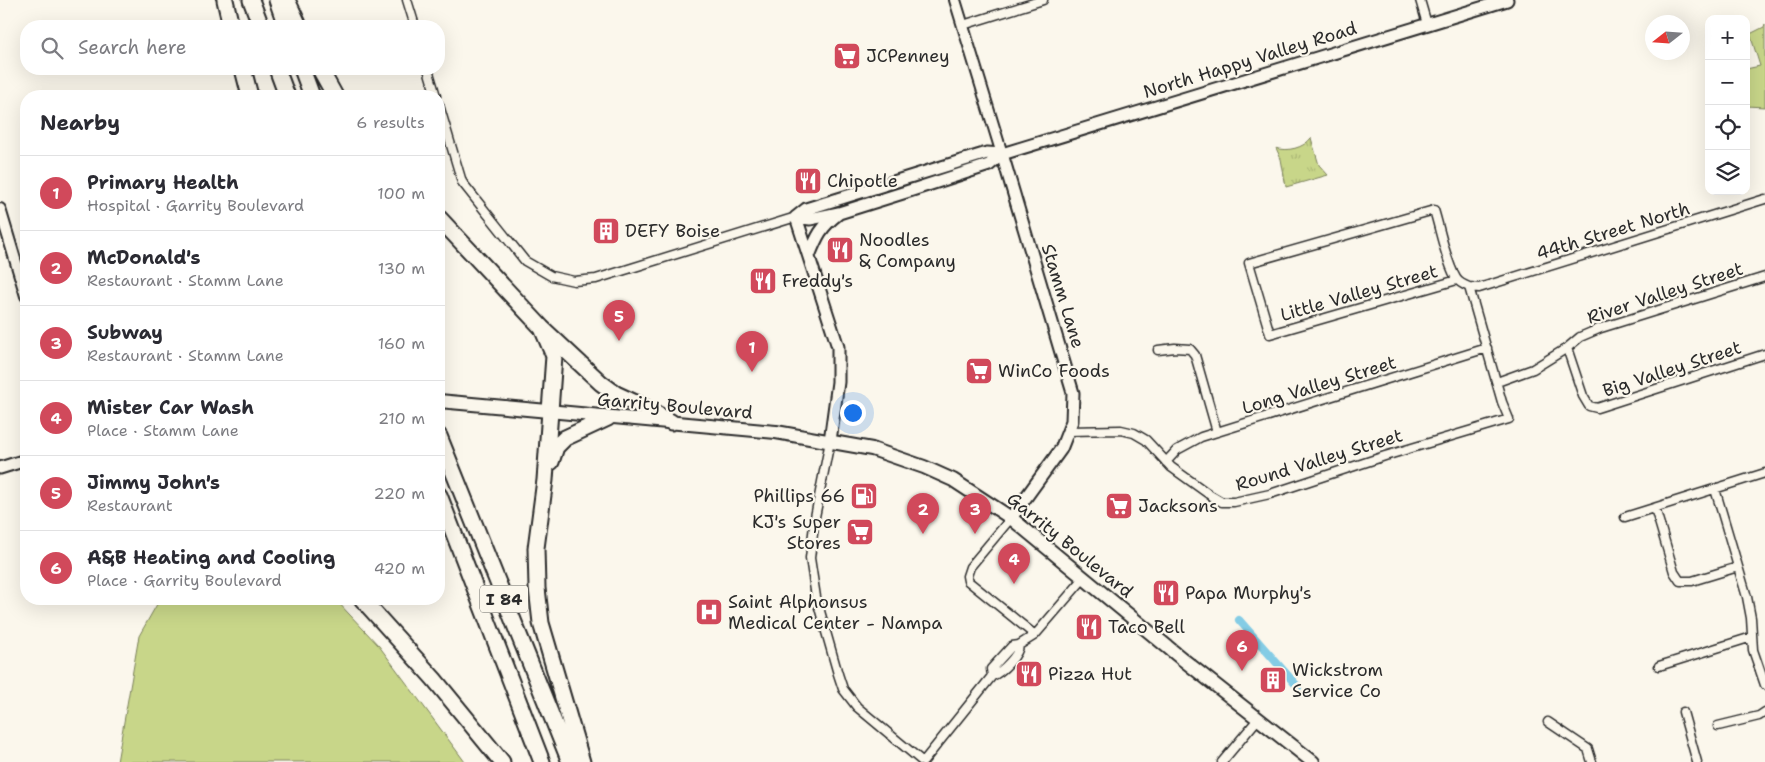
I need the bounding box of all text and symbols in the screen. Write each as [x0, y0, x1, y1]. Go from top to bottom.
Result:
north arrow [1645, 15, 1690, 60]
map controls [1705, 15, 1750, 195]
button: + [1705, 15, 1750, 60]
street label: North Happy Valley Road [1140, 16, 1360, 104]
search box [20, 20, 445, 75]
icon: search [38, 34, 66, 62]
text: Search here [78, 35, 187, 60]
supermarket icon: JCPenney [832, 41, 862, 71]
place label: JCPenney [866, 44, 950, 68]
button: − [1705, 60, 1750, 105]
button: locate [1705, 105, 1750, 150]
text: Nearby [40, 109, 120, 137]
text: 6 results [356, 112, 425, 133]
button: layers [1705, 150, 1750, 195]
restaurant icon: Chipotle [793, 166, 823, 196]
place label: Chipotle [827, 169, 898, 193]
text: Primary Health [87, 170, 239, 195]
text: 1 [52, 183, 60, 204]
text: 100 m [377, 183, 425, 204]
text: Hospital · Garrity Boulevard [87, 195, 304, 216]
street label: 44th Street North [1533, 196, 1693, 266]
building icon: DEFY Boise [591, 216, 621, 246]
place label: DEFY Boise [625, 219, 720, 243]
place label: Noodles & Company [859, 228, 956, 273]
restaurant icon: Noodles & Company [825, 235, 855, 265]
street label: Stamm Lane [1036, 241, 1090, 351]
text: McDonald's [87, 245, 200, 270]
street label: River Valley Street [1584, 256, 1746, 330]
text: 2 [50, 258, 62, 279]
text: 130 m [378, 258, 425, 279]
street label: Little Valley Street [1277, 259, 1441, 327]
restaurant icon: Freddy's [748, 266, 778, 296]
place label: Freddy's [782, 269, 853, 293]
text: Restaurant · Stamm Lane [87, 270, 284, 291]
pin: 5 [603, 300, 635, 341]
text: Subway [87, 320, 163, 345]
pin: 1 [736, 331, 768, 372]
text: 3 [50, 333, 62, 354]
text: 160 m [378, 333, 425, 354]
street label: Big Valley Street [1600, 335, 1745, 403]
text: Restaurant · Stamm Lane [87, 345, 284, 366]
street label: Long Valley Street [1239, 350, 1399, 420]
supermarket icon: WinCo Foods [964, 356, 994, 386]
place label: WinCo Foods [998, 359, 1110, 383]
street label: Garrity Boulevard [596, 387, 754, 425]
text: Mister Car Wash [87, 395, 254, 420]
your location [840, 400, 866, 426]
text: 4 [50, 408, 62, 429]
text: 210 m [378, 408, 425, 429]
text: Place · Stamm Lane [87, 420, 239, 441]
street label: Round Valley Street [1233, 423, 1406, 497]
text: Jimmy John's [87, 470, 220, 495]
fuel station icon: Phillips 66 [849, 481, 879, 511]
text: 5 [51, 483, 61, 504]
text: 220 m [373, 483, 425, 504]
place label: Phillips 66 [753, 484, 845, 508]
street label: Garrity Boulevard [1002, 487, 1138, 603]
supermarket icon: Jacksons [1104, 491, 1134, 521]
pin: 2 [907, 493, 939, 534]
pin: 3 [959, 493, 991, 534]
place label: Jacksons [1138, 494, 1218, 518]
text: Restaurant [87, 495, 173, 516]
place label: KJ's Super Stores [752, 510, 841, 555]
supermarket icon: KJ's Super Stores [845, 517, 875, 547]
pin: 4 [998, 543, 1030, 584]
text: A&B Heating and Cooling [87, 545, 335, 570]
text: 6 [50, 558, 62, 579]
text: 420 m [374, 558, 425, 579]
text: Place · Garrity Boulevard [87, 570, 282, 591]
restaurant icon: Papa Murphy's [1151, 578, 1181, 608]
place label: Papa Murphy's [1185, 581, 1312, 605]
road number: I 84 [480, 586, 528, 612]
place label: Saint Alphonsus Medical Center - Nampa [728, 590, 943, 635]
hospital icon: Saint Alphonsus Medical Center - Nampa [694, 597, 724, 627]
restaurant icon: Taco Bell [1074, 612, 1104, 642]
place label: Taco Bell [1108, 615, 1186, 639]
pin: 6 [1226, 630, 1258, 671]
place label: Wickstrom Service Co [1292, 658, 1383, 703]
restaurant icon: Pizza Hut [1014, 659, 1044, 689]
place label: Pizza Hut [1048, 662, 1132, 686]
building icon: Wickstrom Service Co [1258, 665, 1288, 695]

